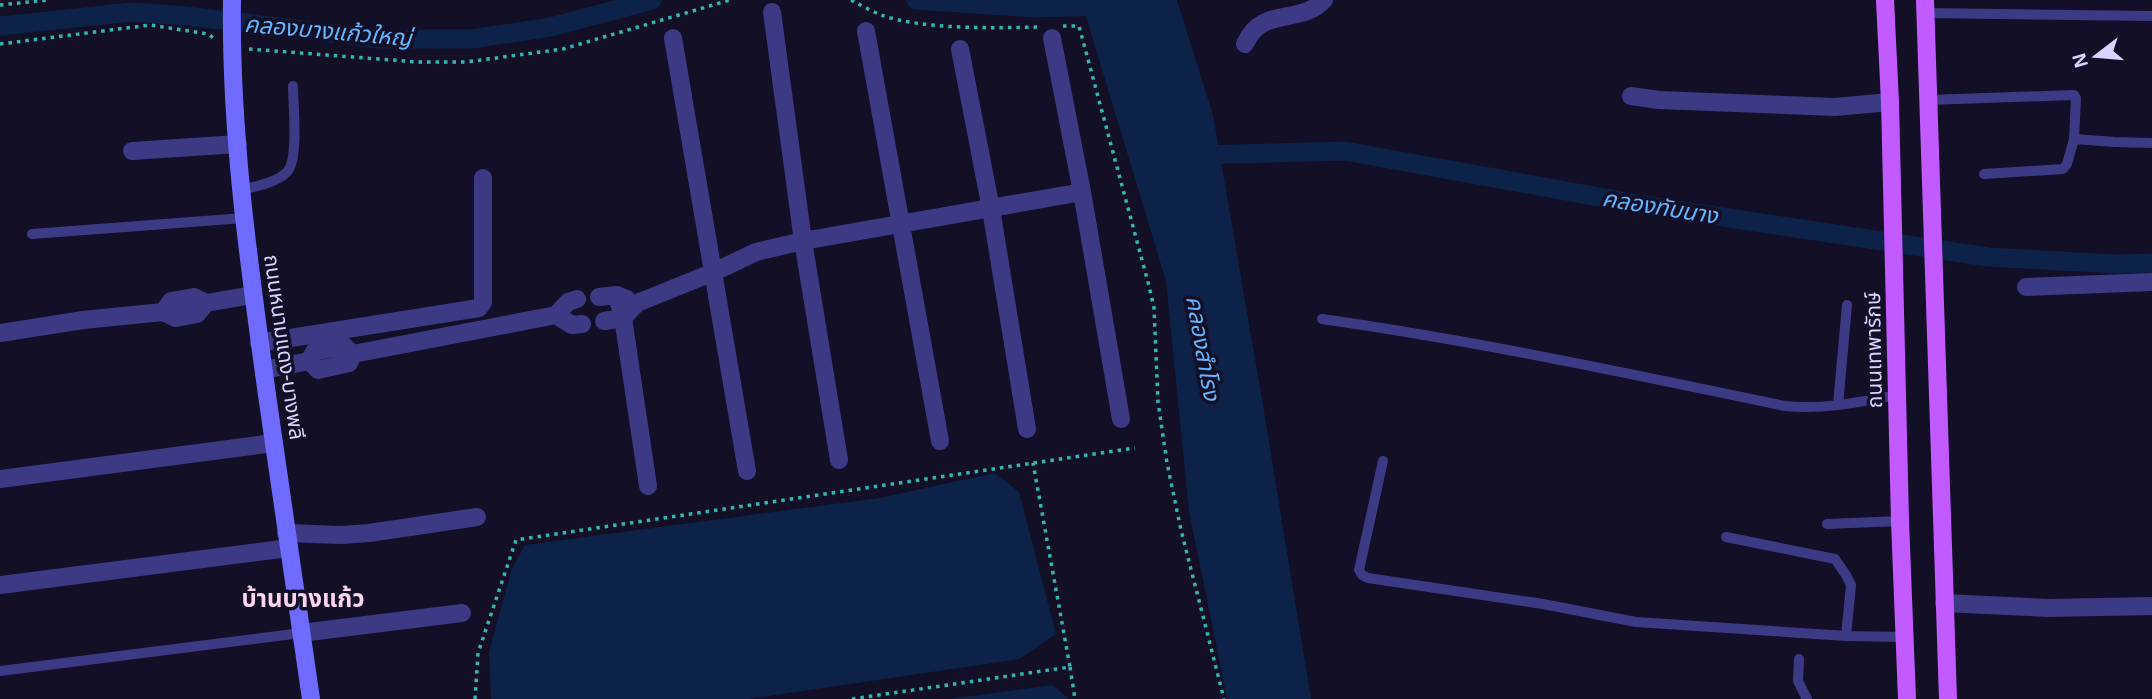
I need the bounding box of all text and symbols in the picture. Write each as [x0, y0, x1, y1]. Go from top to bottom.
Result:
water label: คลองบางแก้วใหญ่ [243, 11, 416, 52]
north arrow [2061, 21, 2131, 91]
text: N [2068, 51, 2092, 70]
water label: คลองทับนาง [1600, 185, 1721, 229]
street label: ถนนหนามแดง-บางพลี [260, 253, 309, 441]
street label: ถนนเทพารักษ์ [1861, 291, 1886, 409]
water label: คลองสำโรง [1181, 294, 1225, 404]
district label: บ้านบางแก้ว [241, 585, 365, 612]

